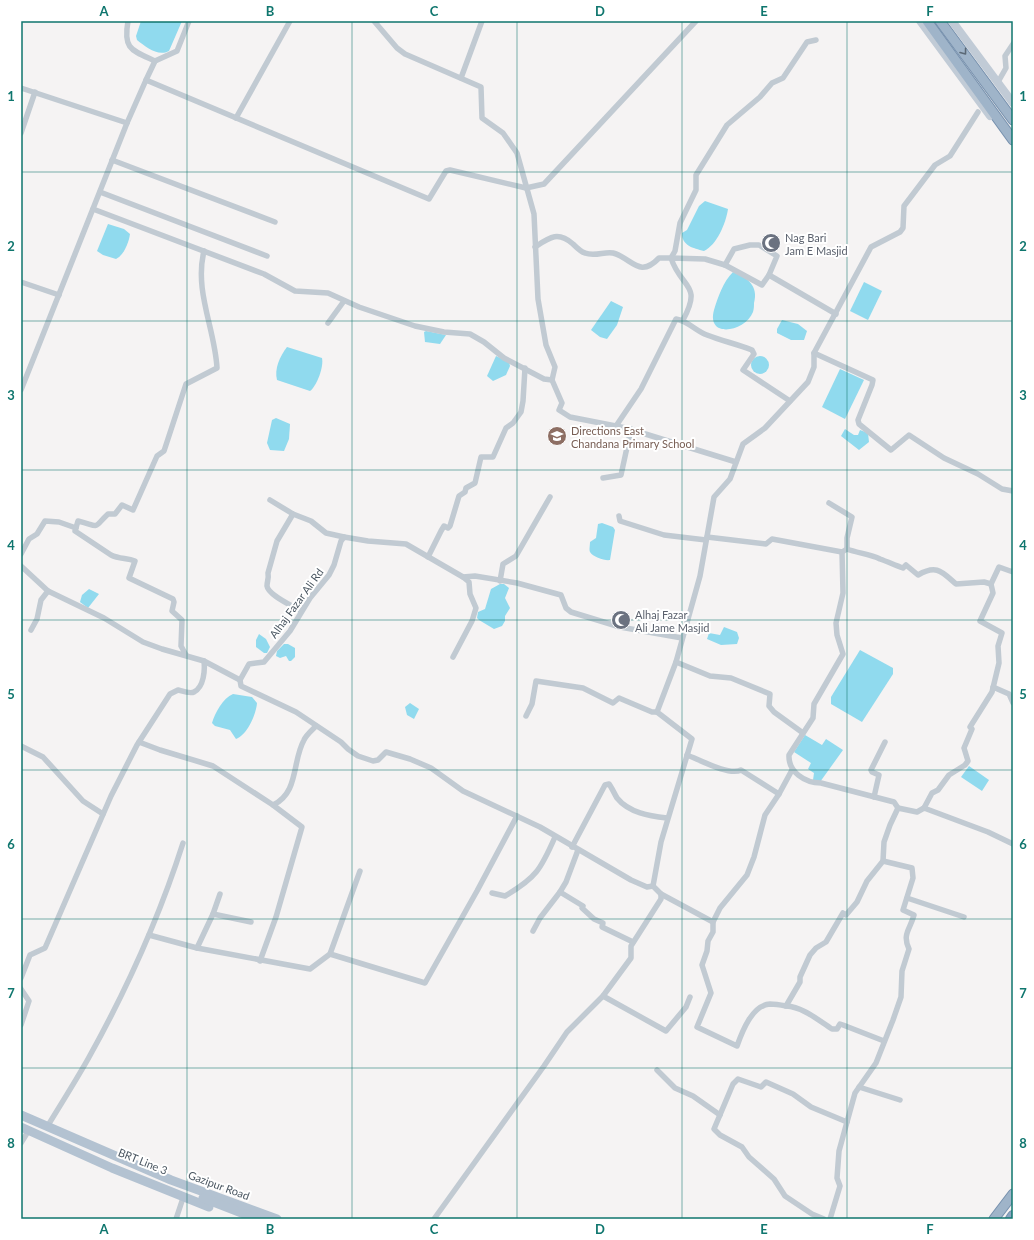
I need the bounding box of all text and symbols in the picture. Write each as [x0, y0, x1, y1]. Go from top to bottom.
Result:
text: A [98, 3, 109, 19]
text: B [266, 3, 275, 19]
text: C [430, 3, 439, 19]
text: D [595, 3, 605, 19]
text: E [760, 3, 768, 19]
text: F [926, 3, 934, 19]
one-way arrow [959, 48, 966, 55]
text: 1 [7, 88, 15, 104]
text: 1 [1019, 88, 1027, 104]
place label: Nag Bari Jam E Masjid [785, 231, 848, 257]
mosque icon: Nag Bari Jam E Masjid [760, 232, 782, 254]
text: 2 [7, 238, 15, 254]
text: 2 [1019, 238, 1027, 254]
text: 3 [7, 387, 15, 403]
text: 3 [1019, 387, 1027, 403]
place label: Directions East Chandana Primary School [571, 424, 694, 450]
school or university icon: Directions East Chandana Primary School [546, 425, 568, 447]
text: 4 [7, 537, 15, 553]
text: 4 [1019, 537, 1027, 553]
street label: Alhaj Fazar Ali Rd [266, 566, 326, 640]
place label: Alhaj Fazar Ali Jame Masjid [635, 608, 709, 634]
mosque icon: Alhaj Fazar Ali Jame Masjid [610, 609, 632, 631]
text: 5 [7, 686, 15, 702]
text: 5 [1019, 686, 1027, 702]
text: 6 [7, 836, 15, 852]
text: 6 [1019, 836, 1027, 852]
text: 7 [7, 985, 15, 1001]
text: 7 [1019, 985, 1027, 1001]
text: 8 [7, 1135, 15, 1151]
text: 8 [1019, 1135, 1027, 1151]
street label: BRT Line 3 [116, 1145, 170, 1177]
street label: Gazipur Road [187, 1168, 251, 1202]
text: A [98, 1221, 109, 1237]
text: B [266, 1221, 275, 1237]
text: C [430, 1221, 439, 1237]
text: D [595, 1221, 605, 1237]
text: E [760, 1221, 768, 1237]
text: F [926, 1221, 934, 1237]

